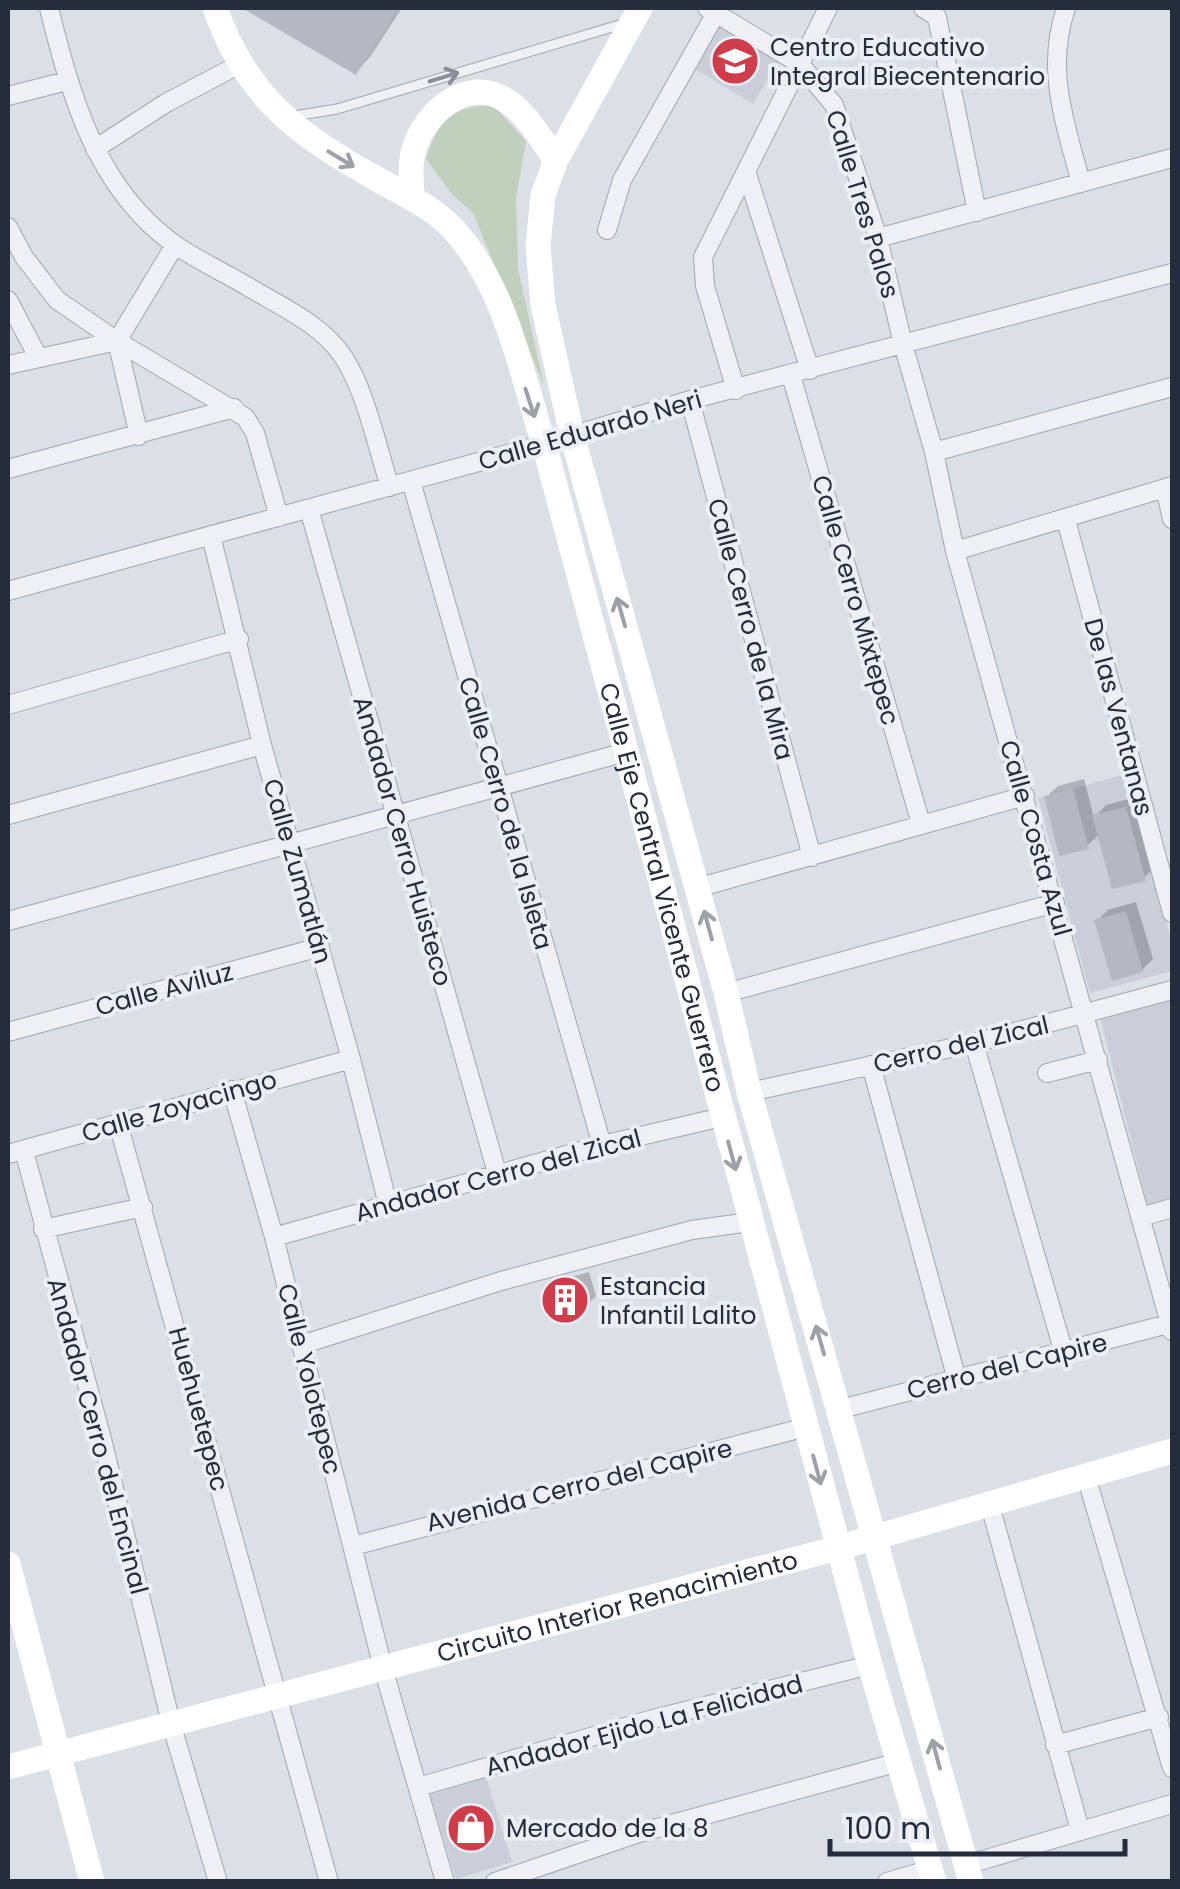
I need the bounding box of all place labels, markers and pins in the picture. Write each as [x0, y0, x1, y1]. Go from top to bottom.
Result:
place label: Centro Educativo Integral Biecentenario [770, 30, 1045, 94]
school or university icon: Centro Educativo Integral Biecentenario [709, 35, 761, 87]
place label: Estancia Infantil Lalito [600, 1269, 756, 1333]
building icon: Estancia Infantil Lalito [539, 1274, 591, 1326]
shop icon: Mercado de la 8 [445, 1802, 497, 1854]
place label: Mercado de la 8 [506, 1811, 709, 1846]

